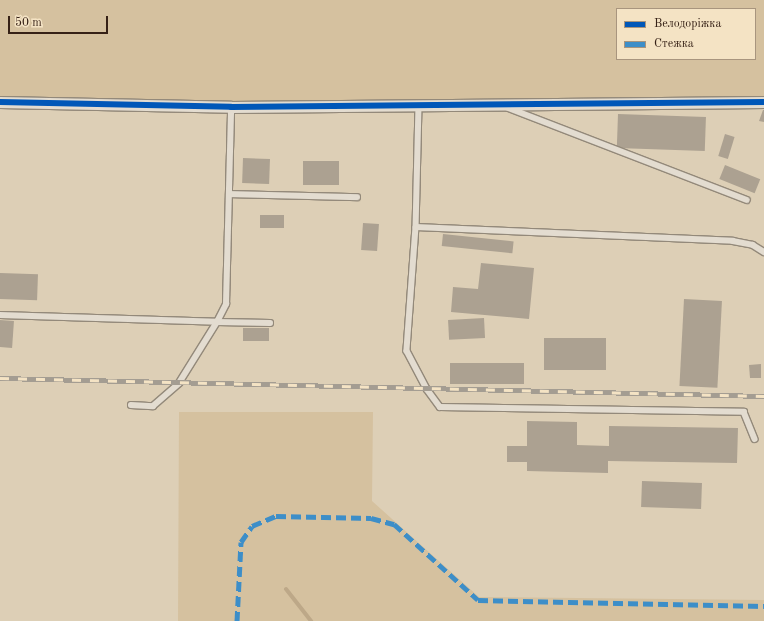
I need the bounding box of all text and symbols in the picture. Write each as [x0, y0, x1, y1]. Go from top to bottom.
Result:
scale bar [10, 8, 110, 34]
legend [616, 8, 756, 60]
text: 50 m [15, 17, 42, 29]
text: Велодоріжка [654, 18, 721, 30]
text: Стежка [654, 38, 694, 50]

